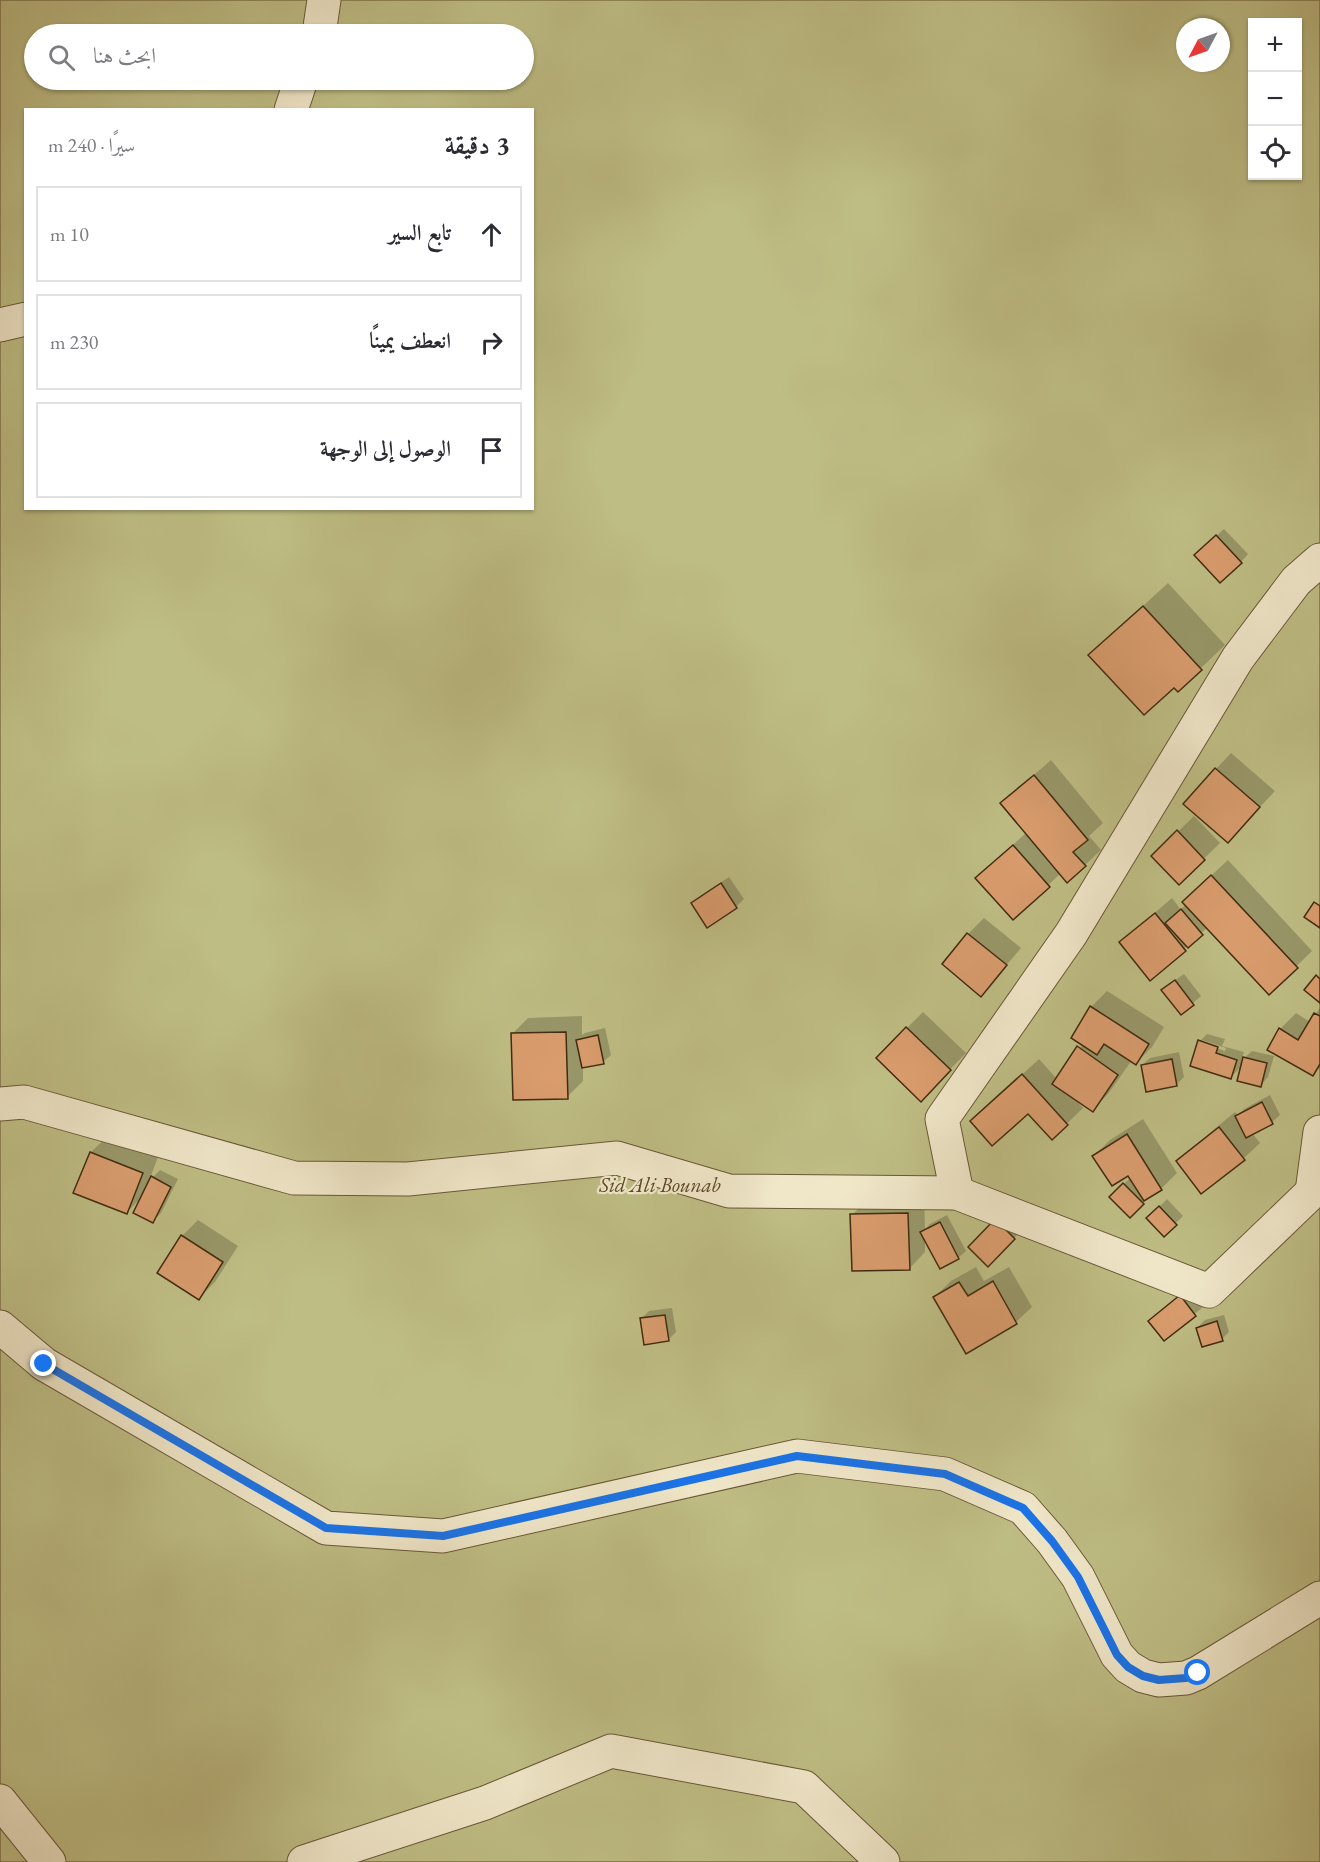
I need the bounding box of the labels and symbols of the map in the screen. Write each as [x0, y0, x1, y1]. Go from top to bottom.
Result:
north arrow [1176, 18, 1230, 72]
park label: Sid Ali Bounab [598, 1171, 721, 1198]
route end [30, 1350, 56, 1376]
route start [1184, 1659, 1210, 1685]

